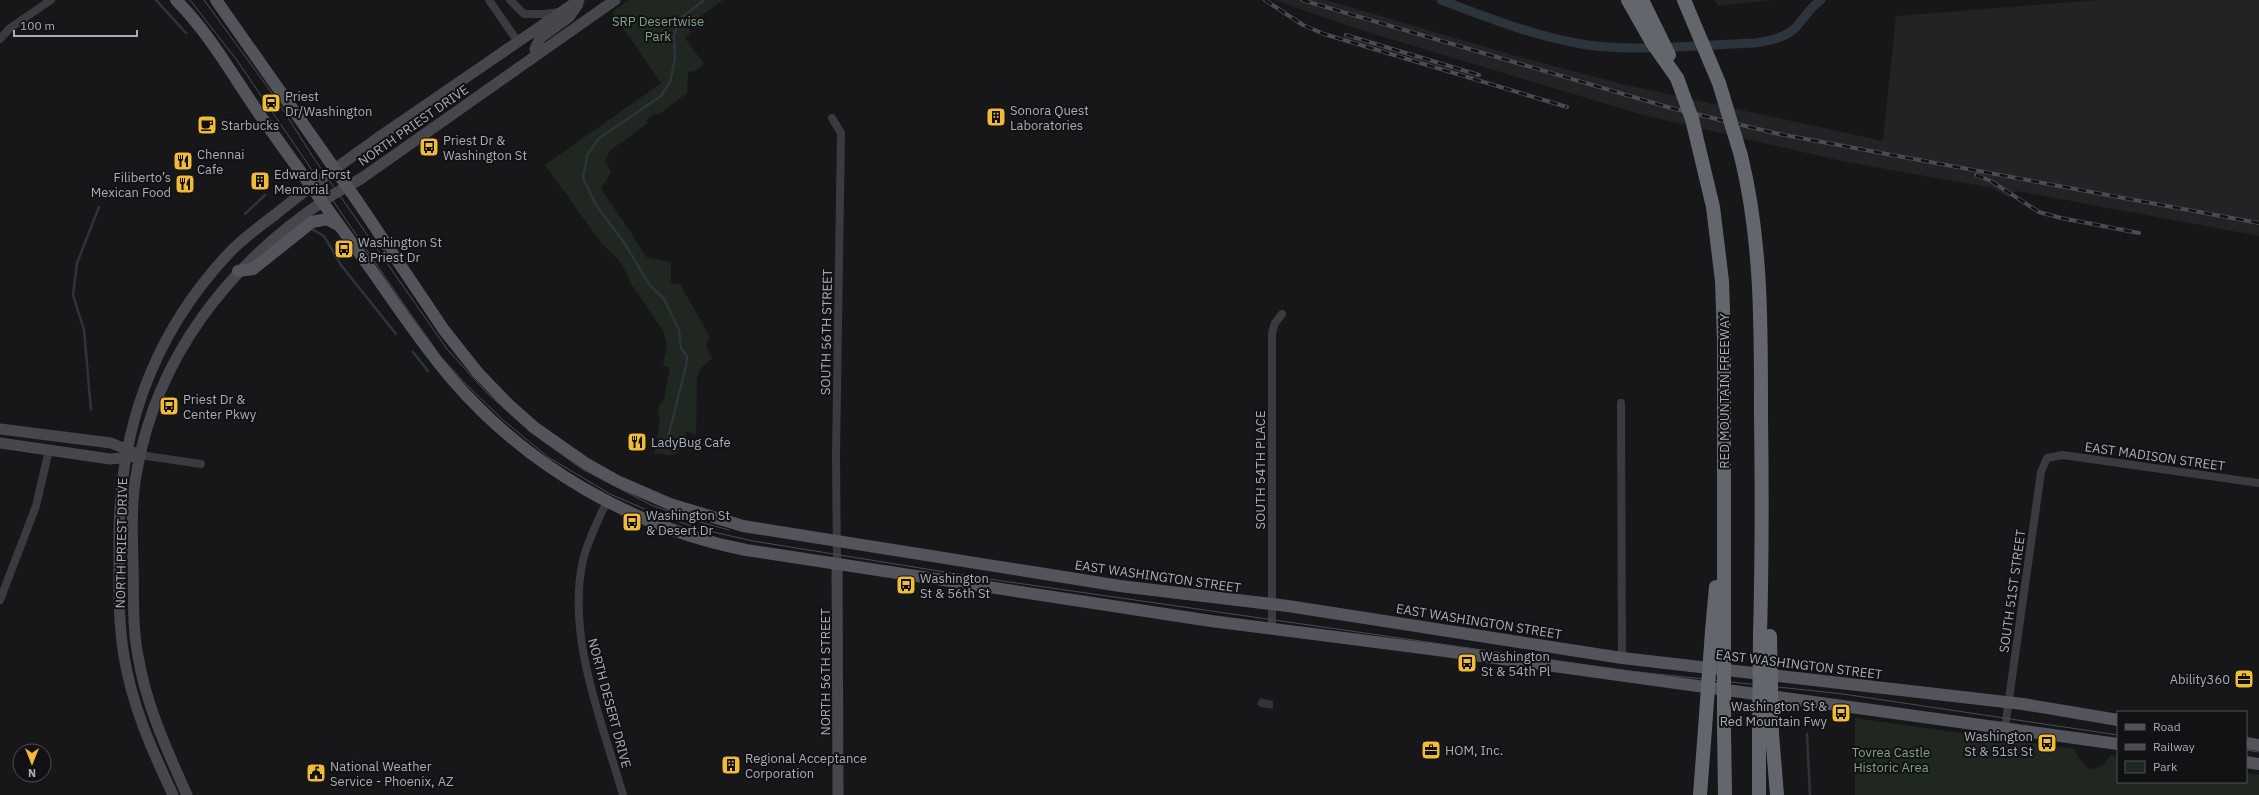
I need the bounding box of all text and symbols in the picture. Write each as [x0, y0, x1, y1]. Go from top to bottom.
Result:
scale bar [14, 12, 137, 38]
park label: SRP Desertwise Park [612, 13, 704, 45]
text: 100 m [20, 18, 55, 33]
street label: NORTH PRIEST DRIVE [355, 81, 472, 170]
place label: Priest Dr/Washington [285, 88, 372, 120]
station icon: Priest Dr/Washington [260, 92, 282, 114]
place label: Sonora Quest Laboratories [1010, 102, 1089, 134]
building icon: Sonora Quest Laboratories [985, 106, 1007, 128]
cafe icon: Starbucks [196, 114, 218, 136]
place label: Starbucks [221, 117, 279, 134]
place label: Priest Dr & Washington St [443, 132, 527, 164]
bus stop icon: Priest Dr & Washington St [418, 136, 440, 158]
place label: Chennai Cafe [197, 146, 245, 178]
restaurant icon: Chennai Cafe [172, 150, 194, 172]
place label: Edward Forst Memorial [274, 166, 351, 198]
place label: Filiberto’s Mexican Food [91, 169, 171, 201]
building icon: Edward Forst Memorial [249, 170, 271, 192]
restaurant icon: Filiberto’s Mexican Food [174, 173, 196, 195]
place label: Washington St & Priest Dr [358, 234, 442, 266]
bus stop icon: Washington St & Priest Dr [333, 238, 355, 260]
street label: SOUTH 56TH STREET [817, 268, 836, 395]
street label: RED MOUNTAIN FREEWAY [1716, 313, 1733, 469]
place label: Priest Dr & Center Pkwy [183, 391, 257, 423]
bus stop icon: Priest Dr & Center Pkwy [158, 395, 180, 417]
street label: SOUTH 54TH PLACE [1252, 411, 1269, 530]
restaurant icon: LadyBug Cafe [626, 431, 648, 453]
place label: LadyBug Cafe [651, 434, 731, 451]
street label: EAST MADISON STREET [2084, 438, 2227, 475]
street label: NORTH PRIEST DRIVE [112, 478, 131, 608]
place label: Washington St & Desert Dr [646, 507, 730, 539]
bus stop icon: Washington St & Desert Dr [621, 511, 643, 533]
street label: SOUTH 51ST STREET [1995, 528, 2030, 654]
street label: EAST WASHINGTON STREET [1074, 556, 1243, 597]
place label: Washington St & 56th St [920, 570, 990, 602]
bus stop icon: Washington St & 56th St [895, 574, 917, 596]
street label: EAST WASHINGTON STREET [1395, 600, 1564, 643]
street label: NORTH 56TH STREET [817, 608, 834, 736]
street label: NORTH DESERT DRIVE [584, 636, 635, 770]
street label: EAST WASHINGTON STREET [1715, 646, 1884, 683]
place label: Washington St & 54th Pl [1481, 648, 1551, 680]
bus stop icon: Washington St & 54th Pl [1456, 652, 1478, 674]
office icon: Ability360 [2233, 668, 2255, 690]
place label: Ability360 [2170, 671, 2230, 688]
place label: Washington St & Red Mountain Fwy [1720, 698, 1828, 730]
bus stop icon: Washington St & Red Mountain Fwy [1830, 702, 1852, 724]
legend [2117, 711, 2247, 783]
text: Road [2153, 719, 2181, 734]
place label: Washington St & 51st St [1964, 728, 2033, 760]
bus stop icon: Washington St & 51st St [2036, 732, 2058, 754]
office icon: HOM, Inc. [1420, 739, 1442, 761]
text: Railway [2153, 739, 2195, 754]
place label: HOM, Inc. [1445, 742, 1503, 759]
north arrow [12, 743, 52, 783]
park label: Tovrea Castle Historic Area [1852, 744, 1930, 776]
place label: Regional Acceptance Corporation [745, 750, 867, 782]
building icon: Regional Acceptance Corporation [720, 754, 742, 776]
place label: National Weather Service - Phoenix, AZ [330, 758, 454, 790]
text: Park [2153, 759, 2178, 774]
public building icon: National Weather Service - Phoenix, AZ [305, 762, 327, 784]
text: N [28, 766, 36, 780]

